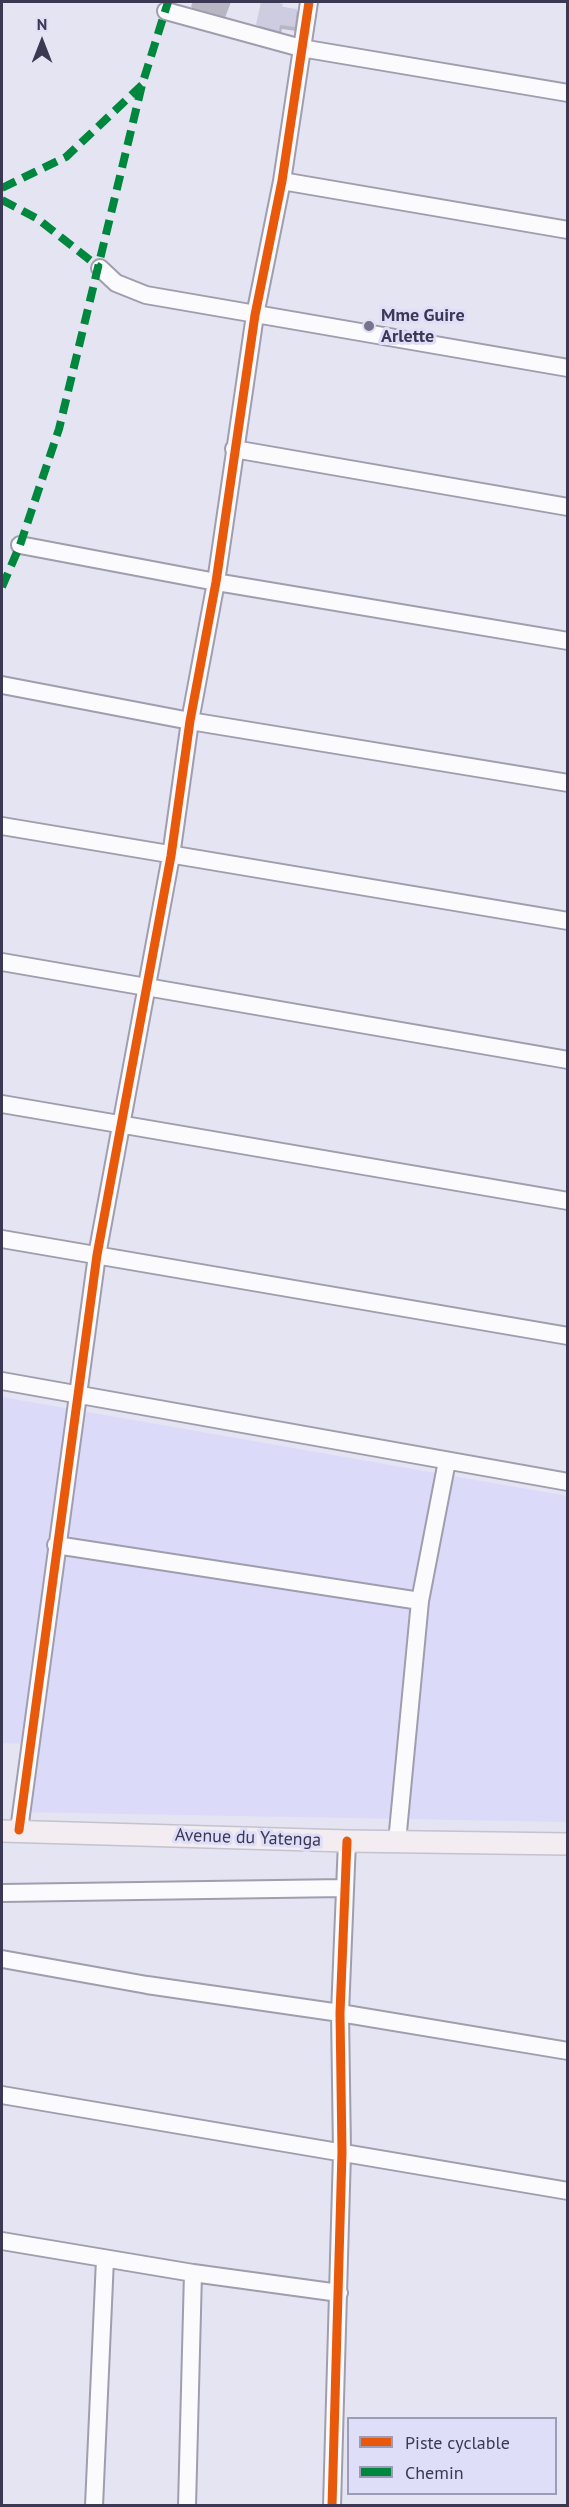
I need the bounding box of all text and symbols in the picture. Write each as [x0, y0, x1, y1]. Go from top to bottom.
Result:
north arrow [12, 12, 72, 72]
text: N [37, 14, 47, 34]
place label: Mme Guire Arlette [381, 305, 465, 348]
marker: Mme Guire Arlette [362, 319, 376, 333]
street label: Avenue du Yatenga [174, 1825, 322, 1851]
legend [347, 2417, 557, 2495]
text: Piste cyclable [405, 2431, 510, 2454]
text: Chemin [405, 2461, 464, 2484]

